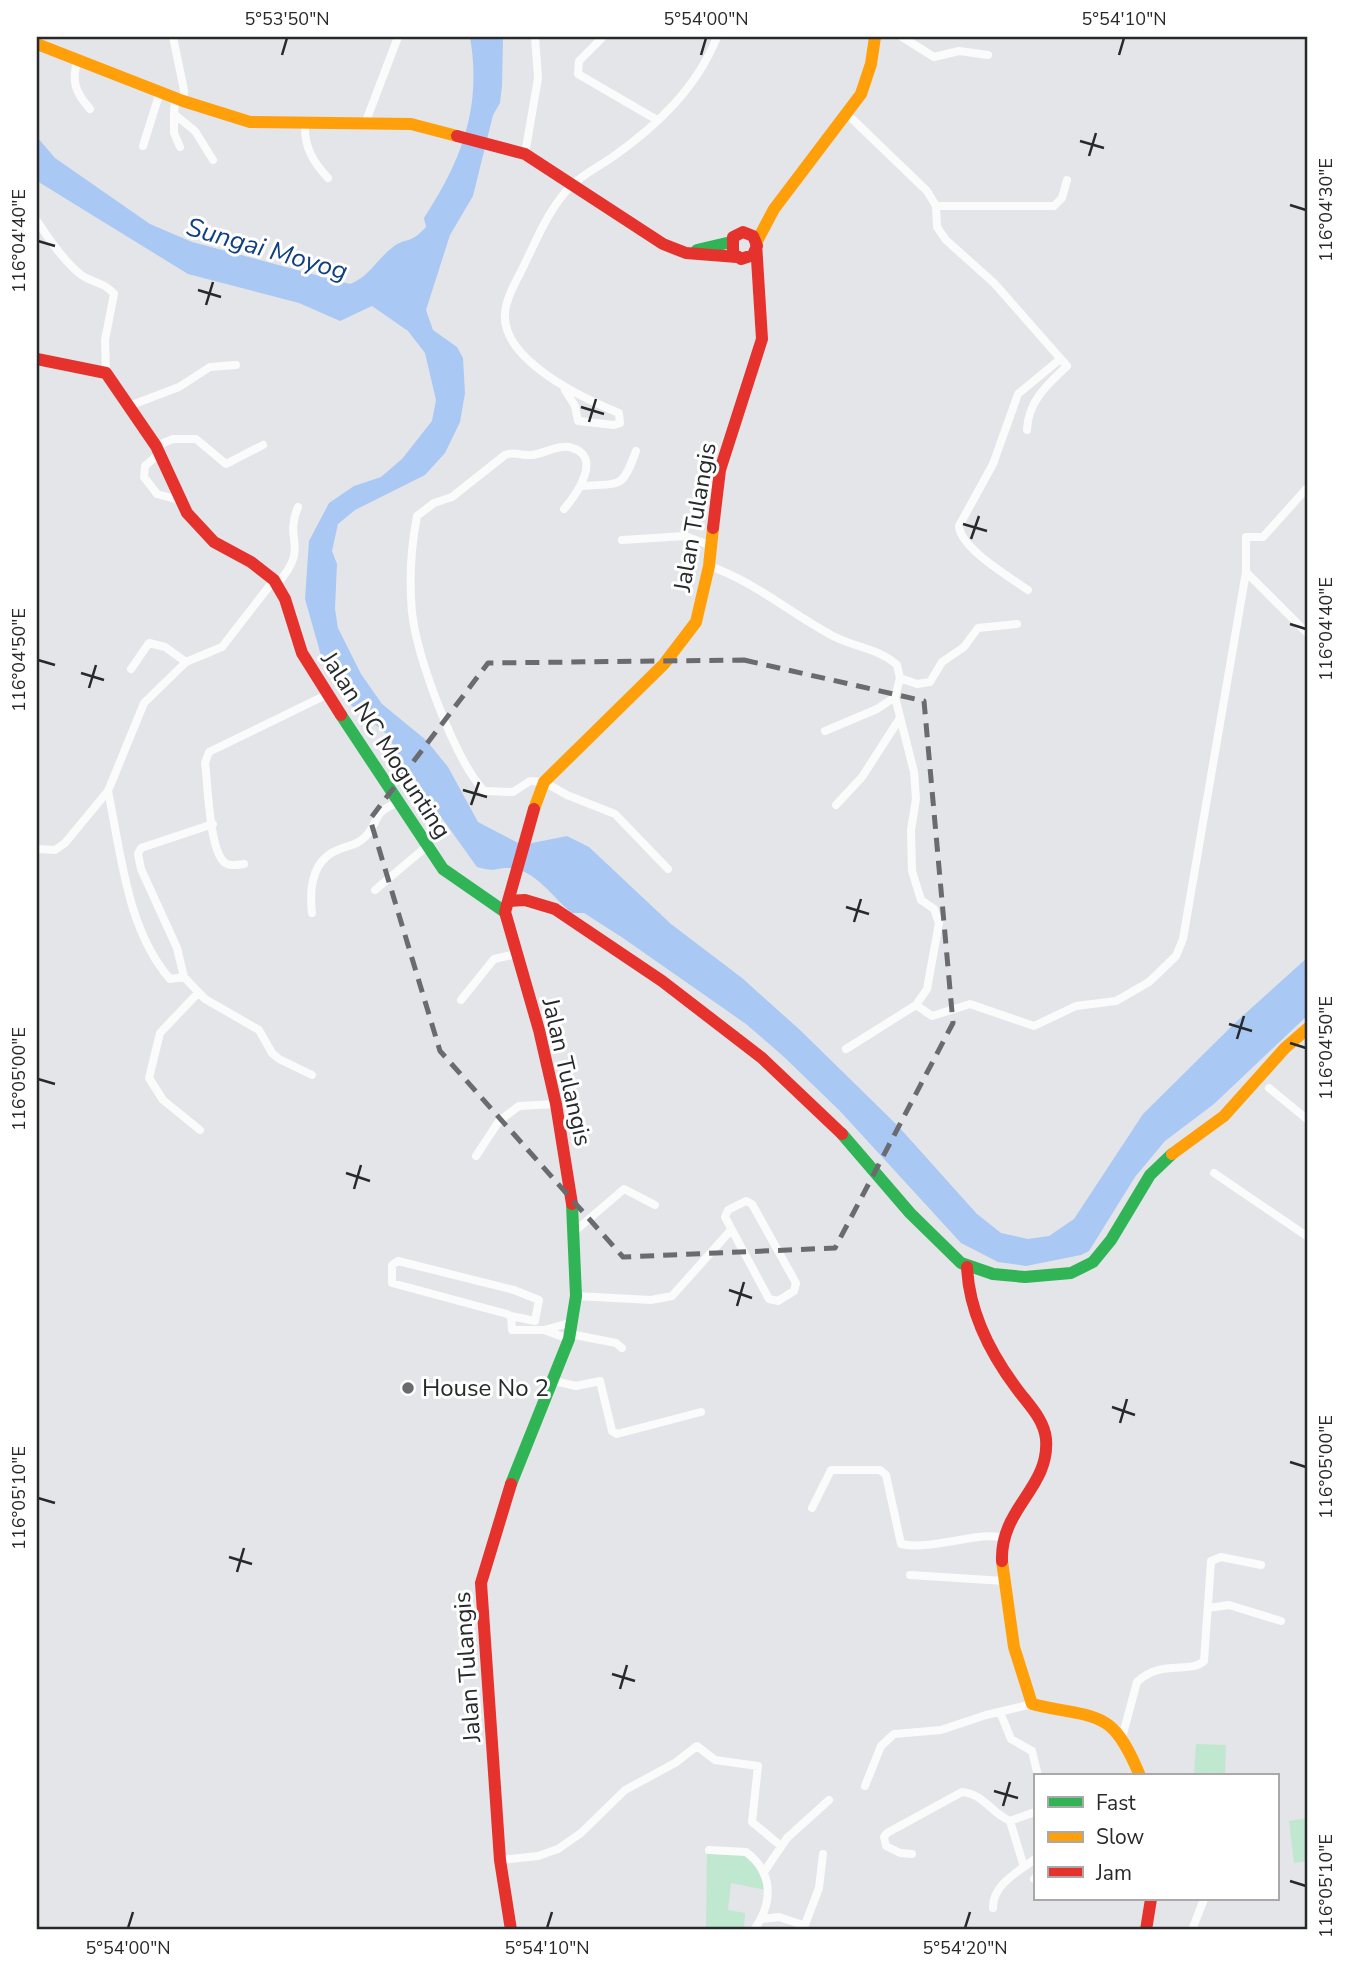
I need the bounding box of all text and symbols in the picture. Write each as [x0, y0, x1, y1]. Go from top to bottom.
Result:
text: 5°53'50"N [244, 7, 330, 31]
text: 5°54'00"N [663, 7, 749, 31]
text: 5°54'10"N [1081, 7, 1167, 31]
text: 116°04'30"E [1314, 158, 1338, 262]
text: 116°04'40"E [7, 189, 31, 293]
water label: Sungai Moyog [182, 209, 352, 289]
street label: Jalan Tulangis [666, 440, 724, 595]
text: 116°04'40"E [1314, 577, 1338, 681]
text: 116°04'50"E [7, 608, 31, 712]
street label: Jalan NC Mogunting [313, 644, 458, 845]
street label: Jalan Tulangis [534, 994, 600, 1149]
text: 116°04'50"E [1314, 996, 1338, 1100]
text: 116°05'00"E [7, 1027, 31, 1131]
place label: House No 2 [422, 1372, 549, 1404]
marker: House No 2 [400, 1380, 416, 1396]
text: 116°05'00"E [1314, 1415, 1338, 1519]
text: 116°05'10"E [7, 1446, 31, 1550]
street label: Jalan Tulangis [446, 1591, 488, 1744]
legend [1034, 1774, 1278, 1900]
text: Fast [1096, 1789, 1136, 1817]
text: Slow [1096, 1823, 1145, 1851]
text: 116°05'10"E [1314, 1834, 1338, 1938]
text: Jam [1095, 1859, 1132, 1887]
text: 5°54'00"N [85, 1936, 171, 1960]
text: 5°54'10"N [504, 1936, 590, 1960]
text: 5°54'20"N [922, 1936, 1008, 1960]

